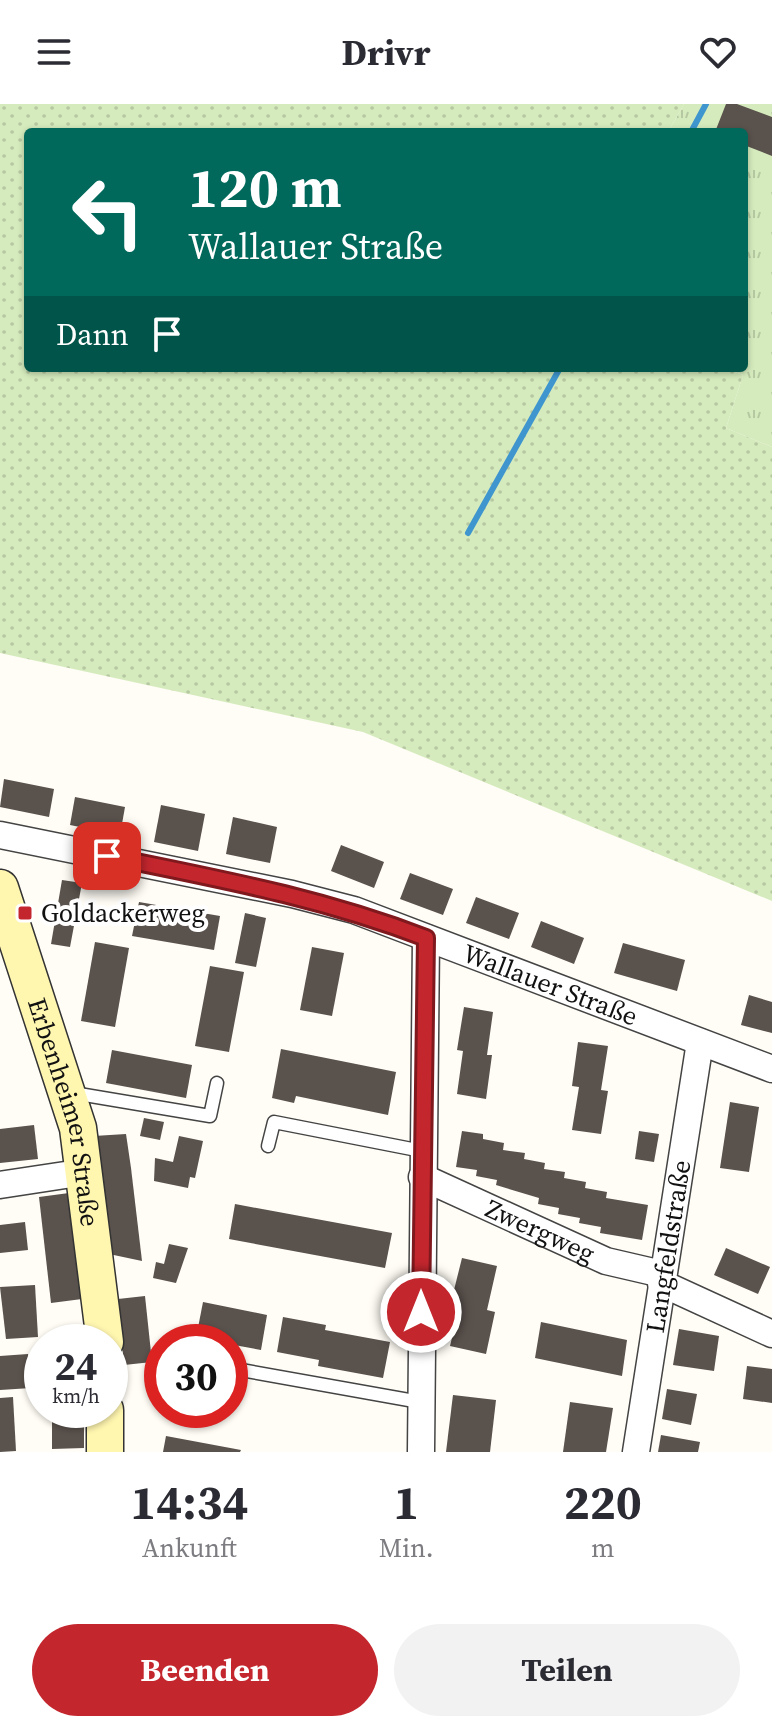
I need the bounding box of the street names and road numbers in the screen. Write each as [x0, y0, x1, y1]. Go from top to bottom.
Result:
street label: Wallauer Straße [458, 935, 643, 1034]
street label: Erbenheimer Straße [19, 993, 108, 1229]
street label: Langfeldstraße [637, 1157, 699, 1336]
street label: Zwergweg [480, 1190, 601, 1272]

